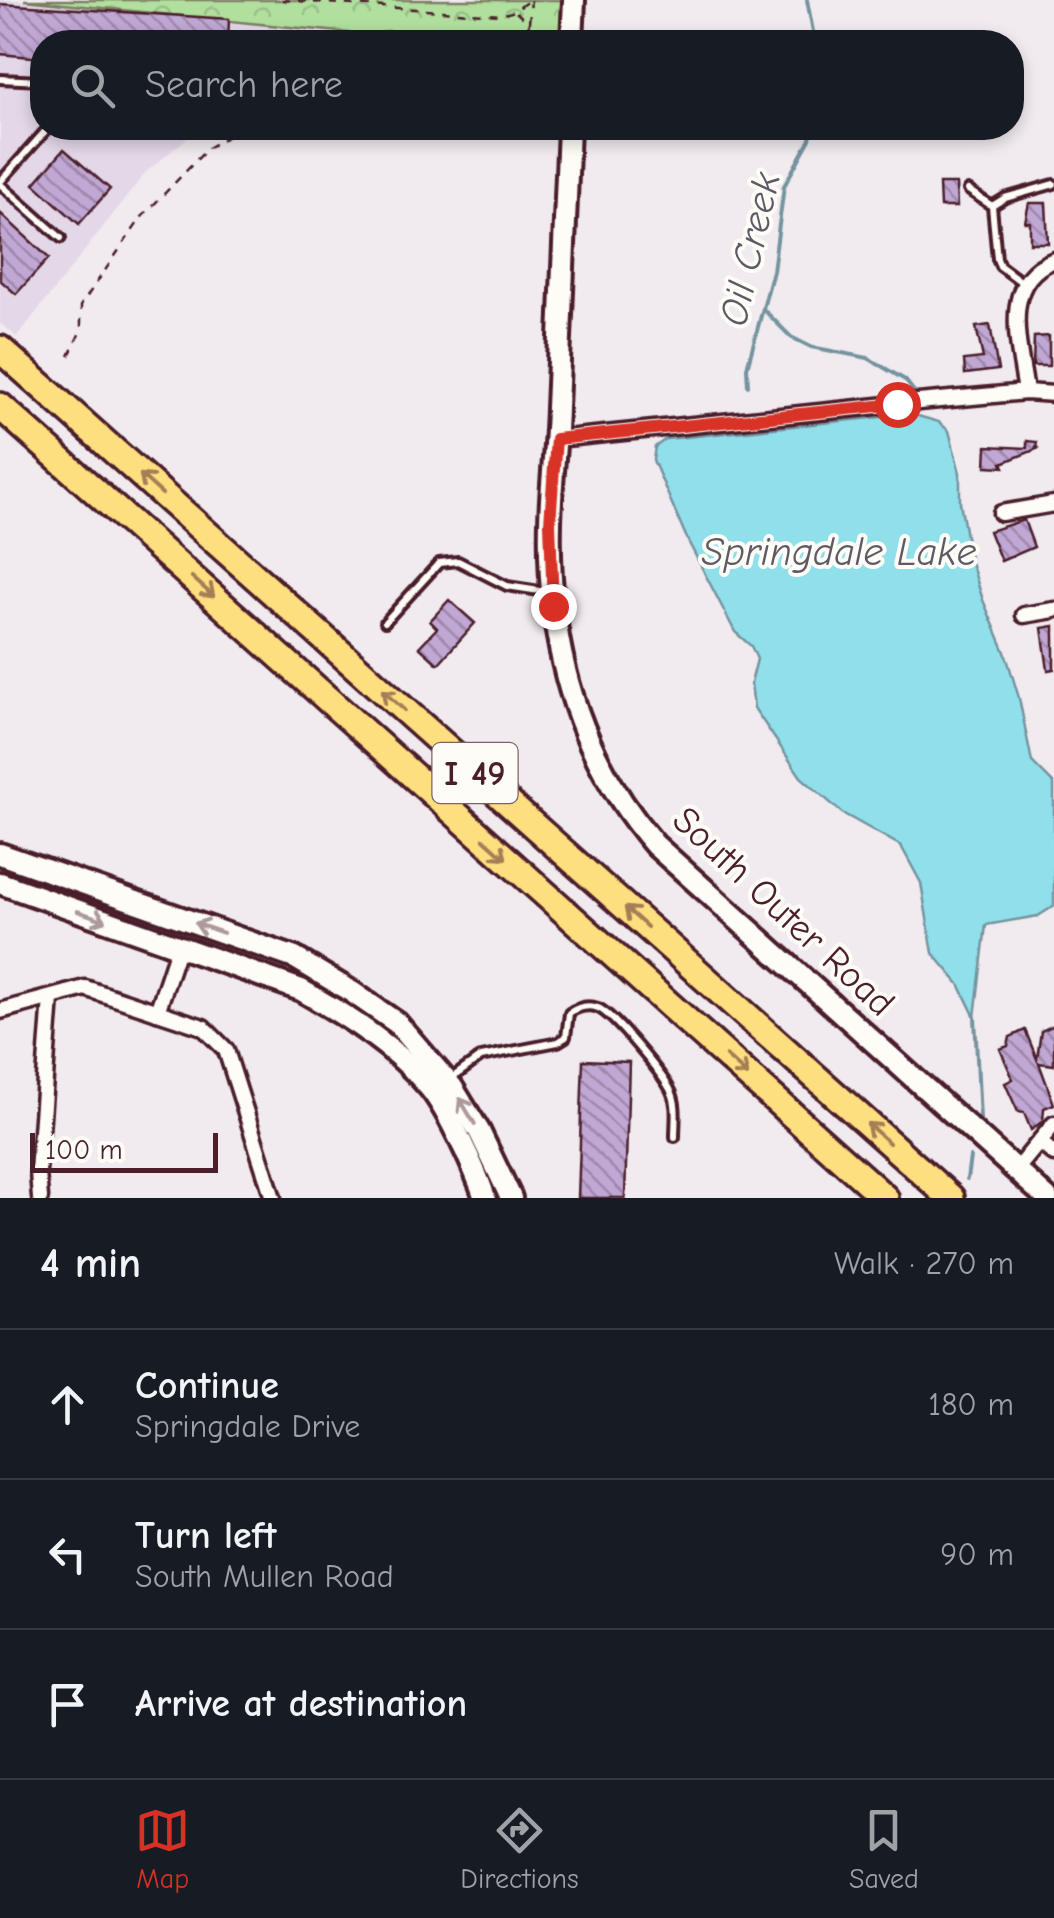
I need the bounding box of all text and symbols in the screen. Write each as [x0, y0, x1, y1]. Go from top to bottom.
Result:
search box [30, 30, 1024, 140]
icon: search [65, 58, 120, 113]
text: Search here [145, 63, 343, 107]
water label: Oil Creek [710, 168, 790, 330]
route start [875, 382, 921, 428]
one-way arrow [139, 472, 164, 495]
water label: Springdale Lake [701, 529, 977, 575]
one-way arrow [190, 576, 215, 599]
route end [531, 584, 577, 630]
one-way arrow [381, 689, 406, 712]
road number: I 49 [432, 743, 518, 803]
street label: South Outer Road [663, 798, 903, 1026]
one-way arrow [482, 837, 507, 860]
one-way arrow [623, 906, 649, 928]
one-way arrow [75, 908, 106, 926]
one-way arrow [195, 918, 226, 936]
one-way arrow [724, 1054, 749, 1077]
one-way arrow [457, 1097, 477, 1126]
one-way arrow [866, 1122, 891, 1145]
scale bar [30, 1128, 218, 1172]
text: 100 m [45, 1134, 123, 1166]
text: 4 min [40, 1239, 141, 1288]
text: Walk · 270 m [834, 1245, 1014, 1282]
text: Continue [135, 1364, 279, 1408]
icon: ahead [40, 1377, 95, 1432]
text: 180 m [928, 1386, 1014, 1423]
text: Springdale Drive [135, 1408, 360, 1445]
text: Turn left [135, 1514, 276, 1558]
icon: left [40, 1527, 95, 1582]
text: 90 m [940, 1536, 1014, 1573]
text: South Mullen Road [135, 1558, 394, 1595]
icon: arrive [40, 1677, 95, 1732]
text: Arrive at destination [135, 1682, 467, 1726]
tab: Map [135, 1803, 190, 1895]
tab: Directions [460, 1803, 579, 1895]
tab: Saved [849, 1803, 919, 1895]

